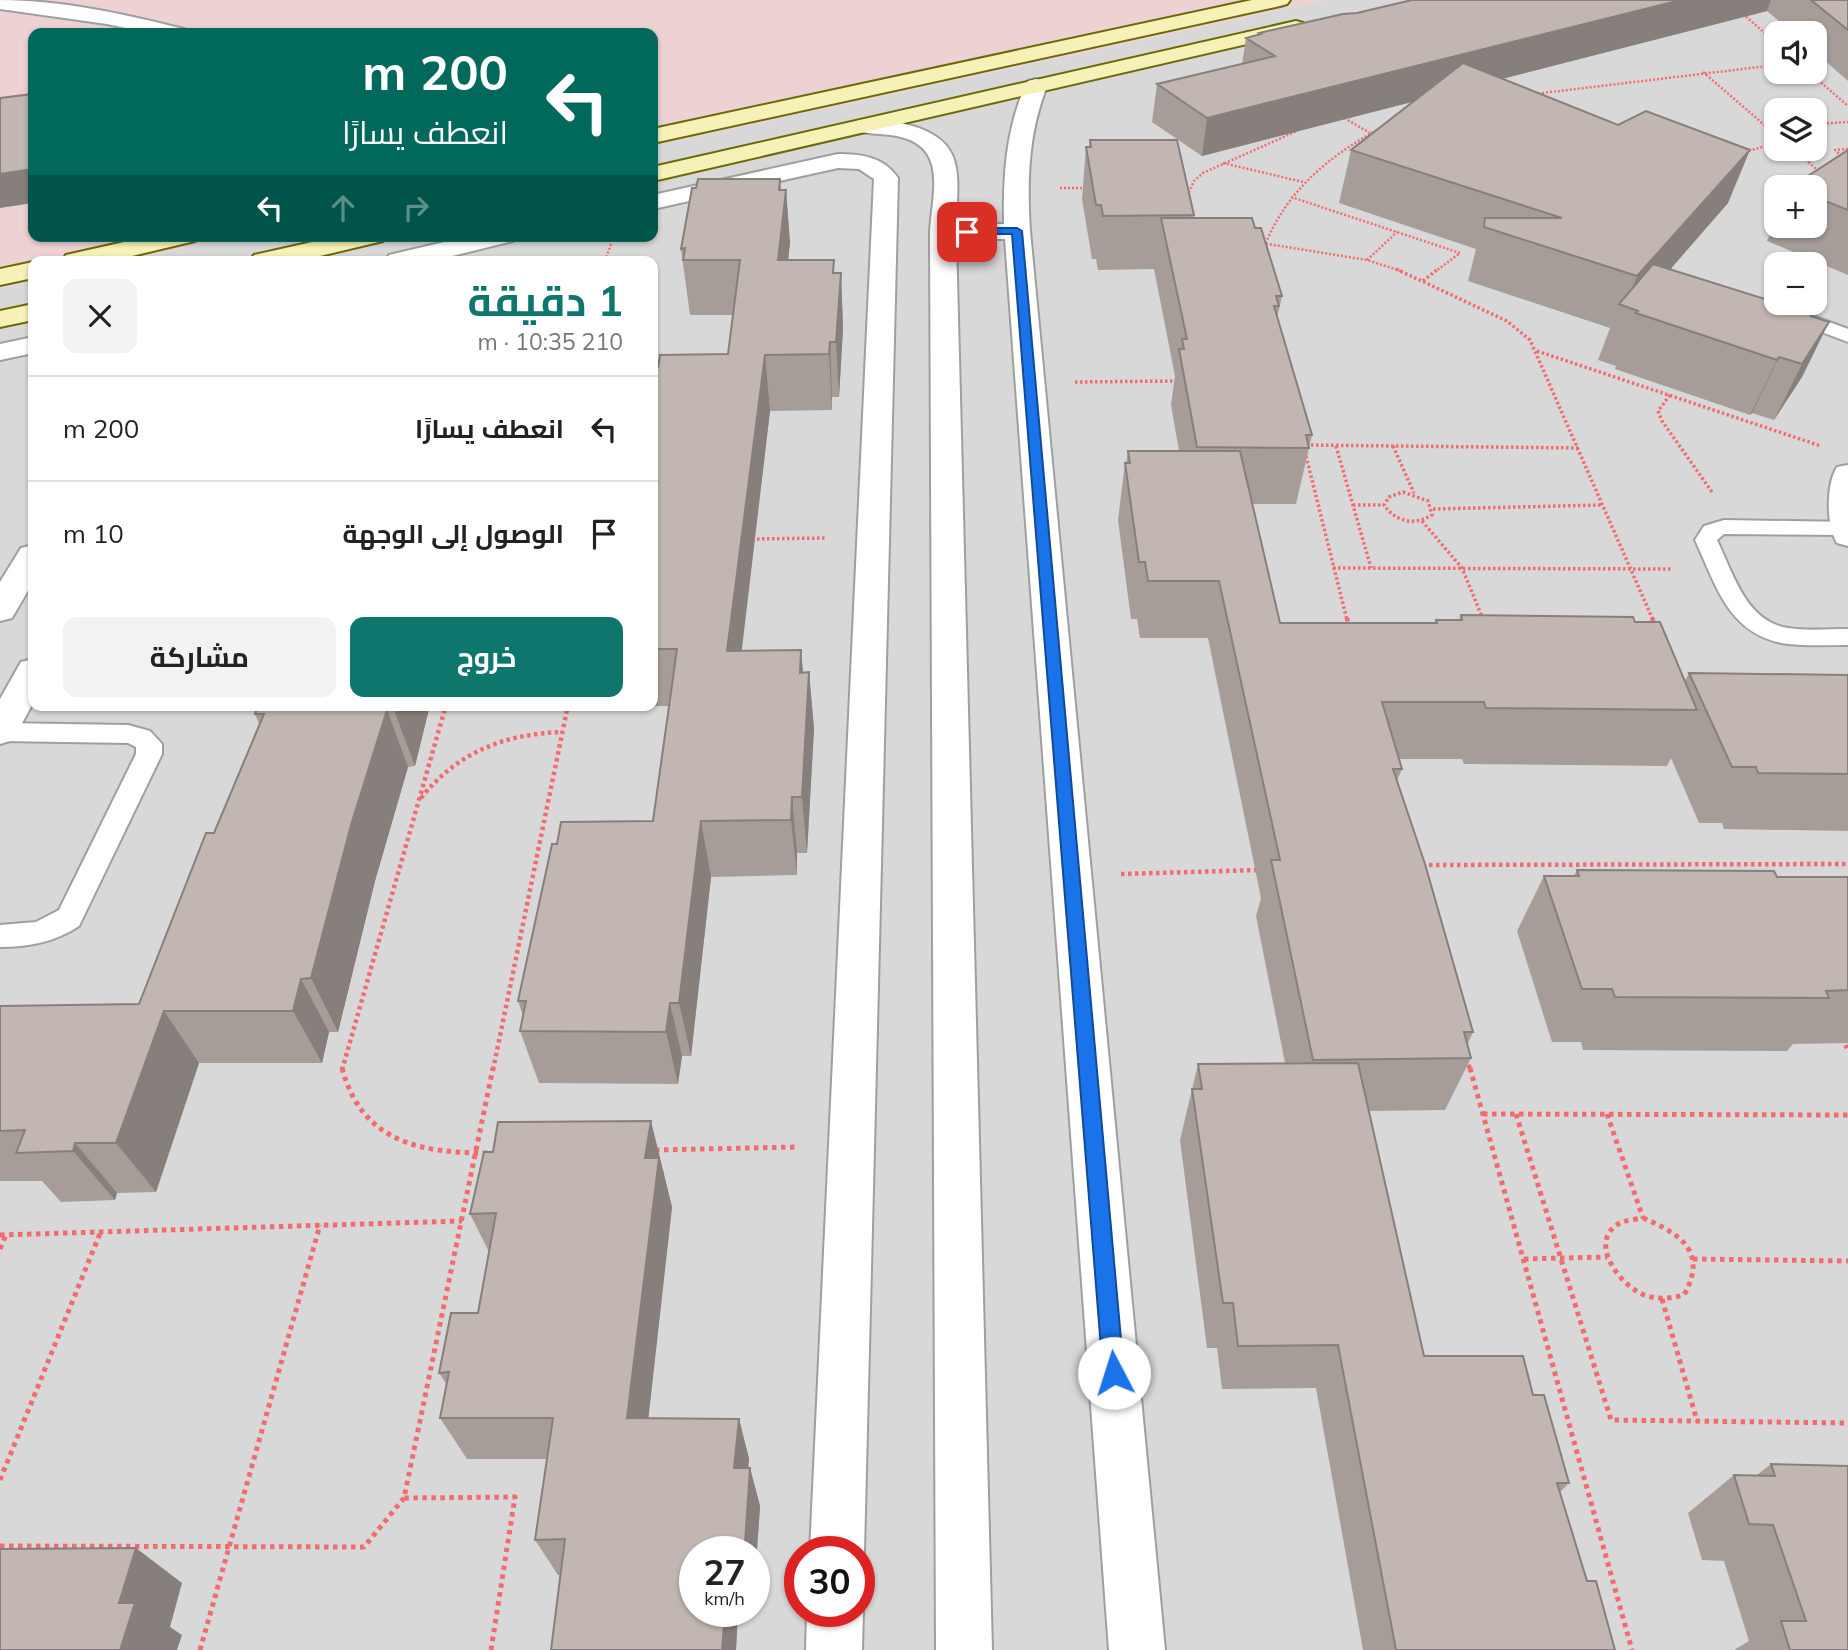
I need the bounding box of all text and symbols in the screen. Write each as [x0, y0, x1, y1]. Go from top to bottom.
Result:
map controls [1764, 21, 1827, 315]
button: sound [1764, 21, 1827, 84]
text: 200 m [362, 41, 508, 102]
icon: left [532, 56, 623, 147]
button: layers [1764, 98, 1827, 161]
text: انعطف يسارًا [342, 112, 508, 152]
button: + [1764, 175, 1827, 238]
icon: left [251, 189, 289, 227]
icon: ahead [324, 189, 362, 227]
icon: right [397, 189, 435, 227]
pin [937, 202, 997, 262]
icon: arrive [948, 213, 986, 251]
button: − [1764, 252, 1827, 315]
text: 1 دقيقة [468, 274, 623, 327]
button: close [63, 279, 137, 353]
text: 210 m · 10:35 [478, 327, 623, 356]
icon: left [585, 410, 623, 448]
text: 200 m [63, 412, 139, 445]
text: انعطف يسارًا [415, 412, 564, 445]
icon: arrive [585, 515, 623, 553]
text: 10 m [63, 517, 124, 550]
text: الوصول إلى الوجهة [343, 517, 564, 550]
button: مشاركة [63, 617, 336, 697]
button: خروج [350, 617, 623, 697]
position arrow [1077, 1336, 1151, 1410]
speed limit sign: 30 [784, 1536, 875, 1627]
text: 27 [703, 1550, 746, 1594]
text: km/h [704, 1587, 745, 1610]

